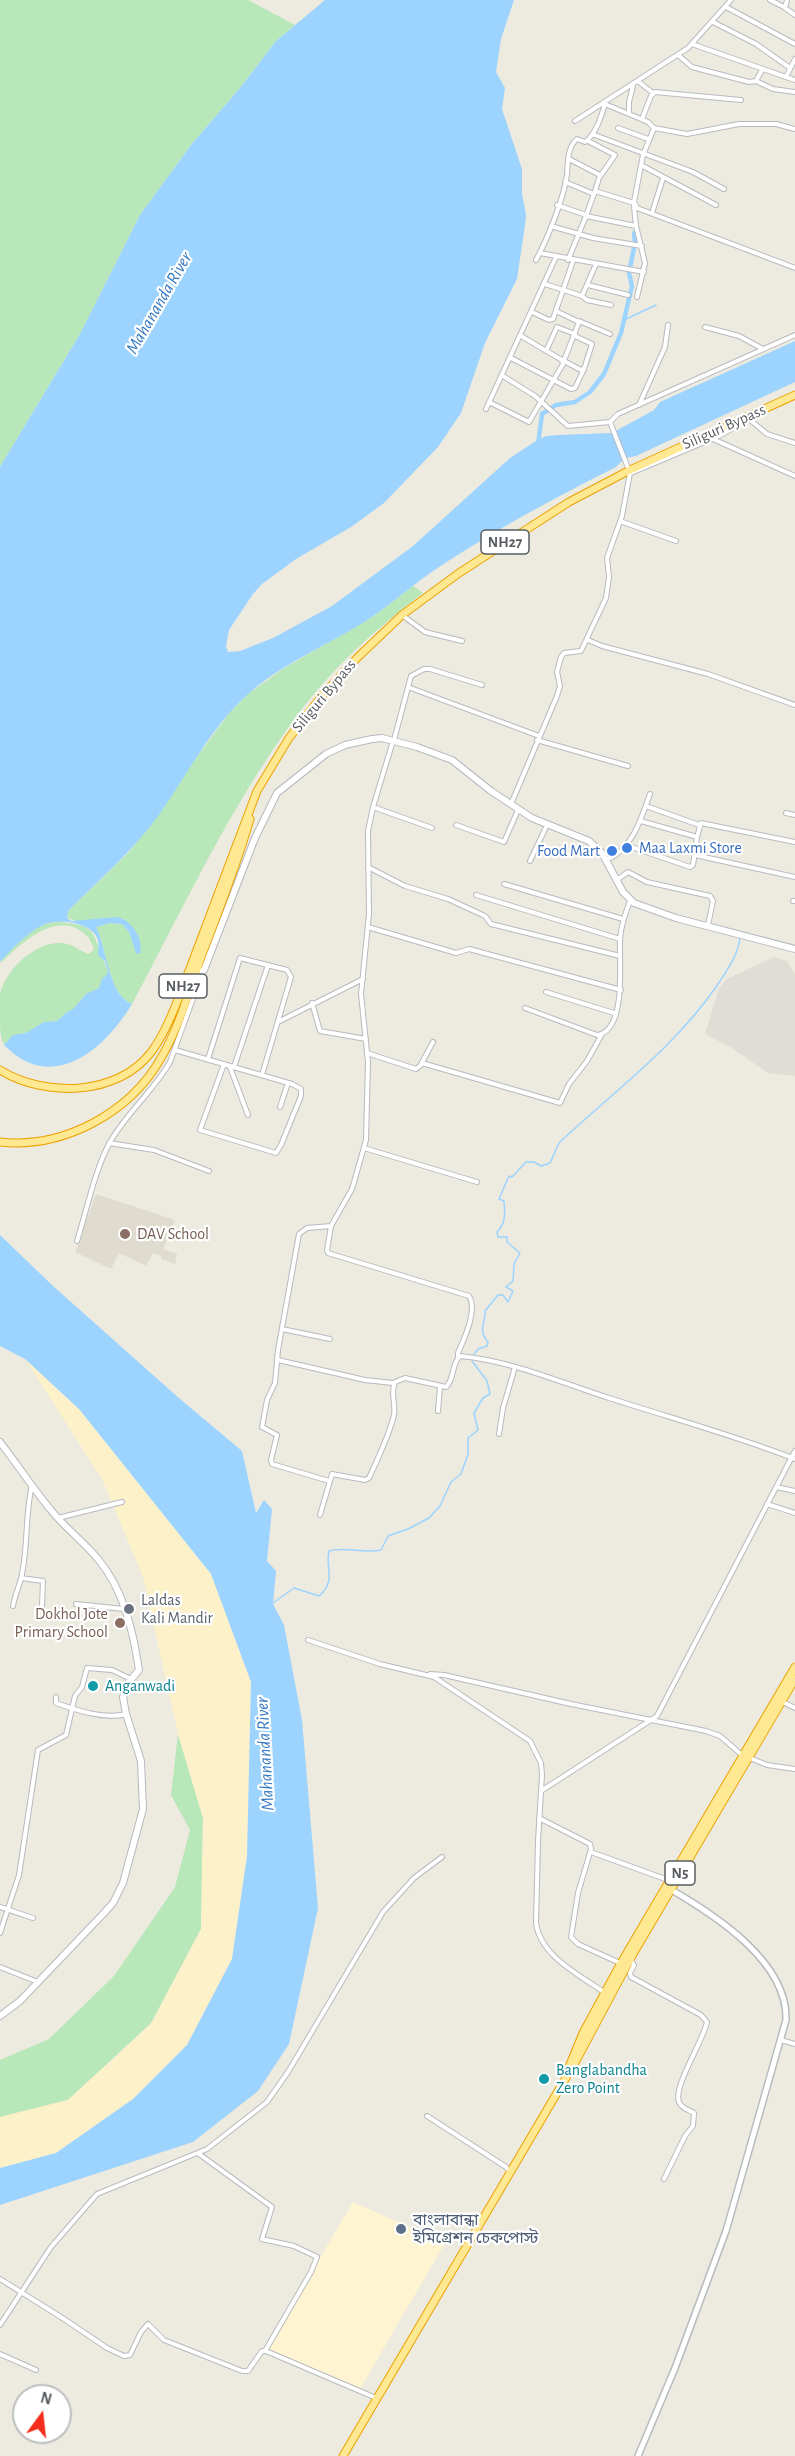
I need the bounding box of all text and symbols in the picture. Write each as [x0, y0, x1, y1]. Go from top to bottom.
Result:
water label: Mahananda River [121, 248, 197, 358]
street label: Siliguri Bypass [679, 400, 769, 454]
road number: NH27 [481, 530, 529, 554]
street label: Siliguri Bypass [288, 656, 360, 736]
place label: Maa Laxmi Store [639, 838, 742, 858]
place label: Food Mart [537, 841, 600, 861]
marker: Maa Laxmi Store [620, 841, 634, 855]
marker: Food Mart [605, 844, 619, 858]
road number: NH27 [159, 974, 207, 998]
place label: DAV School [137, 1224, 209, 1244]
marker: DAV School [118, 1227, 132, 1241]
place label: Laldas Kali Mandir [141, 1590, 213, 1628]
marker: Laldas Kali Mandir [122, 1602, 136, 1616]
place label: Dokhol Jote Primary School [15, 1604, 108, 1642]
marker: Dokhol Jote Primary School [113, 1616, 127, 1630]
place label: Anganwadi [105, 1676, 175, 1696]
marker: Anganwadi [86, 1679, 100, 1693]
water label: Mahananda River [251, 1697, 279, 1811]
road number: N5 [665, 1861, 695, 1885]
place label: Banglabandha Zero Point [556, 2060, 647, 2098]
marker: Banglabandha Zero Point [537, 2072, 551, 2086]
place label: বাংলাবান্ধা ইমিগ্রেশন চেকপোস্ট [413, 2210, 538, 2248]
marker: বাংলাবান্ধা ইমিগ্রেশন চেকপোস্ট [394, 2222, 408, 2236]
north arrow [12, 2384, 72, 2444]
text: N [39, 2389, 54, 2408]

